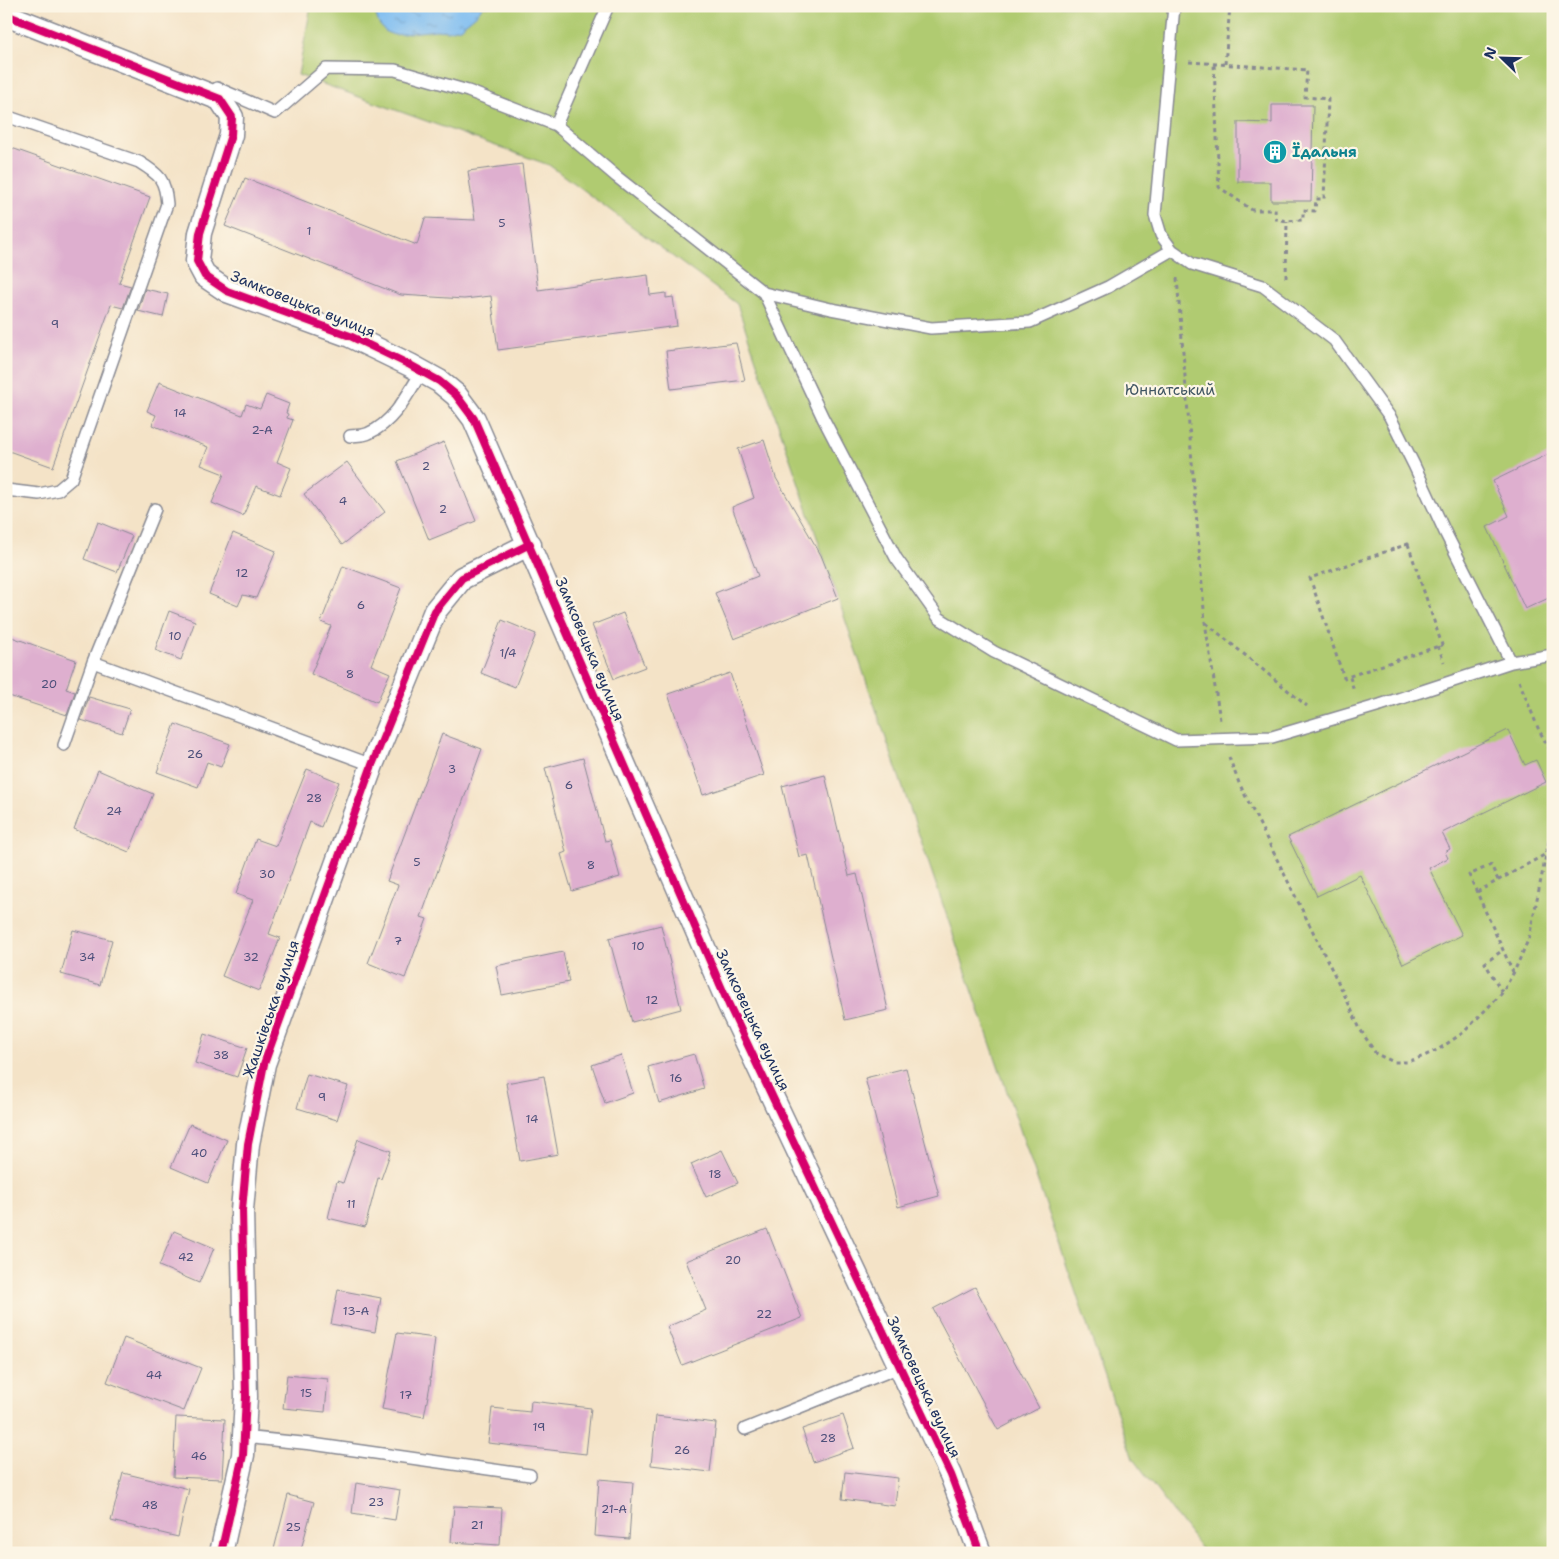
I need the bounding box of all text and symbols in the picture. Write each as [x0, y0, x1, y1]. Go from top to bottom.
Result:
north arrow [1476, 32, 1526, 82]
text: N [1480, 44, 1500, 62]
building icon: Їдальня [1262, 139, 1288, 165]
place label: Їдальня [1292, 142, 1357, 162]
house number: 5 [498, 215, 506, 231]
house number: 1 [306, 223, 312, 239]
street label: Замковецька вулиця [228, 266, 378, 342]
house number: 9 [51, 316, 59, 332]
park label: Юннатський [1125, 380, 1215, 400]
house number: 14 [174, 405, 186, 421]
house number: 2-А [251, 422, 273, 438]
house number: 2 [422, 458, 430, 474]
house number: 4 [339, 493, 347, 509]
house number: 2 [439, 501, 447, 517]
house number: 12 [236, 565, 248, 581]
street label: Замковецька вулиця [551, 574, 629, 724]
house number: 6 [357, 597, 365, 613]
house number: 10 [168, 628, 182, 644]
house number: 1/4 [500, 645, 516, 661]
house number: 8 [346, 666, 354, 682]
house number: 20 [41, 676, 57, 692]
house number: 26 [187, 746, 203, 762]
house number: 3 [448, 761, 456, 777]
house number: 6 [565, 777, 573, 793]
house number: 28 [306, 790, 322, 806]
house number: 24 [106, 803, 122, 819]
house number: 5 [413, 854, 421, 870]
house number: 8 [587, 857, 595, 873]
house number: 30 [259, 866, 275, 882]
house number: 7 [394, 933, 402, 949]
street label: Жашківська вулиця [238, 937, 304, 1081]
house number: 10 [631, 938, 645, 954]
street label: Замковецька вулиця [711, 946, 795, 1094]
house number: 34 [79, 949, 95, 965]
house number: 32 [243, 949, 259, 965]
house number: 12 [646, 992, 658, 1008]
house number: 38 [213, 1047, 229, 1063]
house number: 16 [669, 1070, 683, 1086]
house number: 9 [318, 1089, 326, 1105]
house number: 14 [526, 1111, 538, 1127]
house number: 40 [191, 1145, 207, 1161]
house number: 18 [708, 1166, 722, 1182]
house number: 11 [346, 1196, 356, 1212]
house number: 42 [178, 1249, 194, 1265]
house number: 20 [725, 1252, 741, 1268]
house number: 13-А [343, 1303, 369, 1319]
house number: 22 [756, 1306, 772, 1322]
street label: Замковецька вулиця [882, 1313, 966, 1461]
house number: 44 [146, 1367, 162, 1383]
house number: 15 [300, 1385, 312, 1401]
house number: 17 [400, 1387, 412, 1403]
house number: 19 [533, 1419, 545, 1435]
house number: 28 [820, 1430, 836, 1446]
house number: 26 [674, 1442, 690, 1458]
house number: 46 [191, 1448, 207, 1464]
house number: 23 [368, 1494, 384, 1510]
house number: 48 [142, 1497, 158, 1513]
house number: 21-А [601, 1501, 627, 1517]
house number: 21 [471, 1517, 483, 1533]
house number: 25 [285, 1519, 301, 1535]

